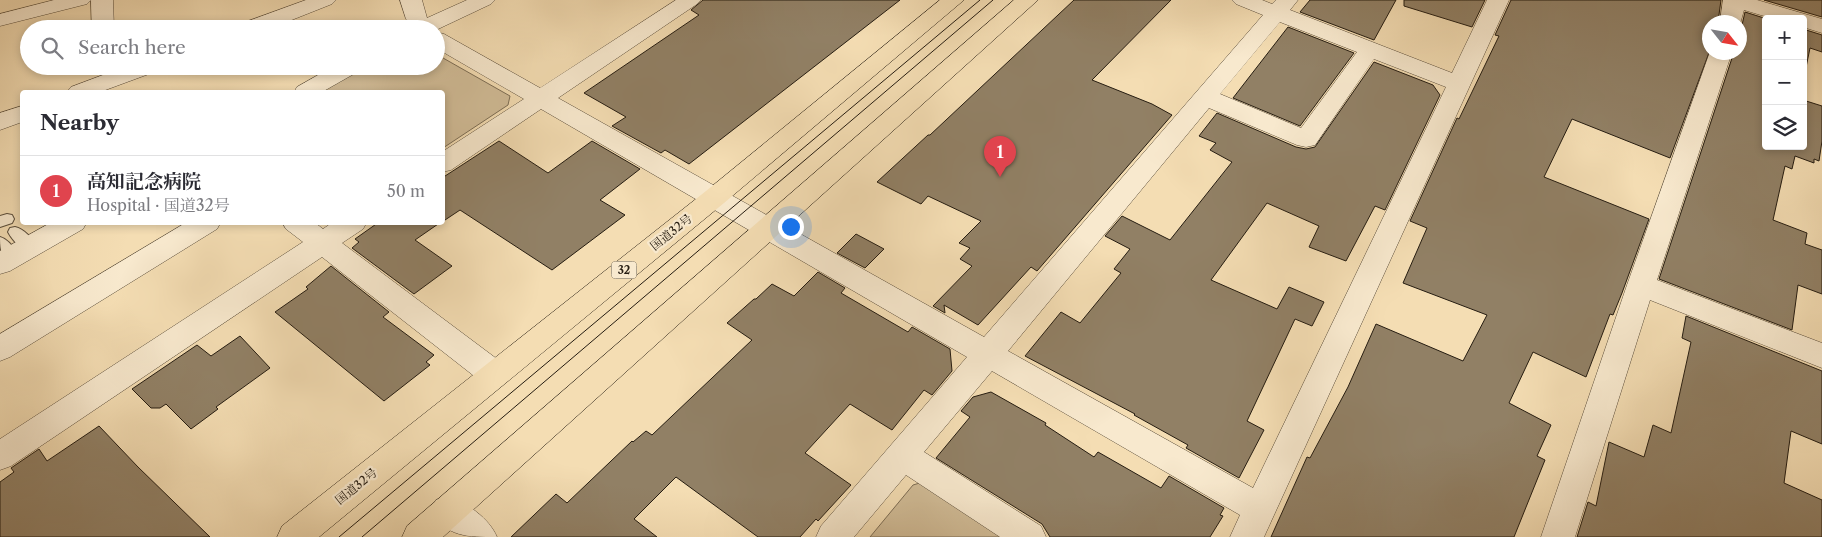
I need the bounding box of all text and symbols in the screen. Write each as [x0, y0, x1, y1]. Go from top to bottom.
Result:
north arrow [1702, 15, 1747, 60]
map controls [1762, 15, 1807, 150]
button: + [1762, 15, 1807, 60]
search box [20, 20, 445, 75]
icon: search [38, 34, 66, 62]
text: Search here [78, 36, 186, 59]
button: − [1762, 60, 1807, 105]
button: layers [1762, 105, 1807, 150]
text: Nearby [40, 110, 119, 135]
pin: 1 [984, 136, 1016, 177]
text: 高知記念病院 [87, 170, 201, 193]
text: 1 [52, 181, 60, 201]
text: 50 m [387, 181, 425, 201]
text: Hospital · 国道32号 [87, 195, 230, 215]
street label: 国道32号 [647, 211, 695, 253]
your location [778, 214, 804, 240]
road number: 32 [612, 262, 636, 278]
street label: 国道32号 [332, 465, 380, 507]

